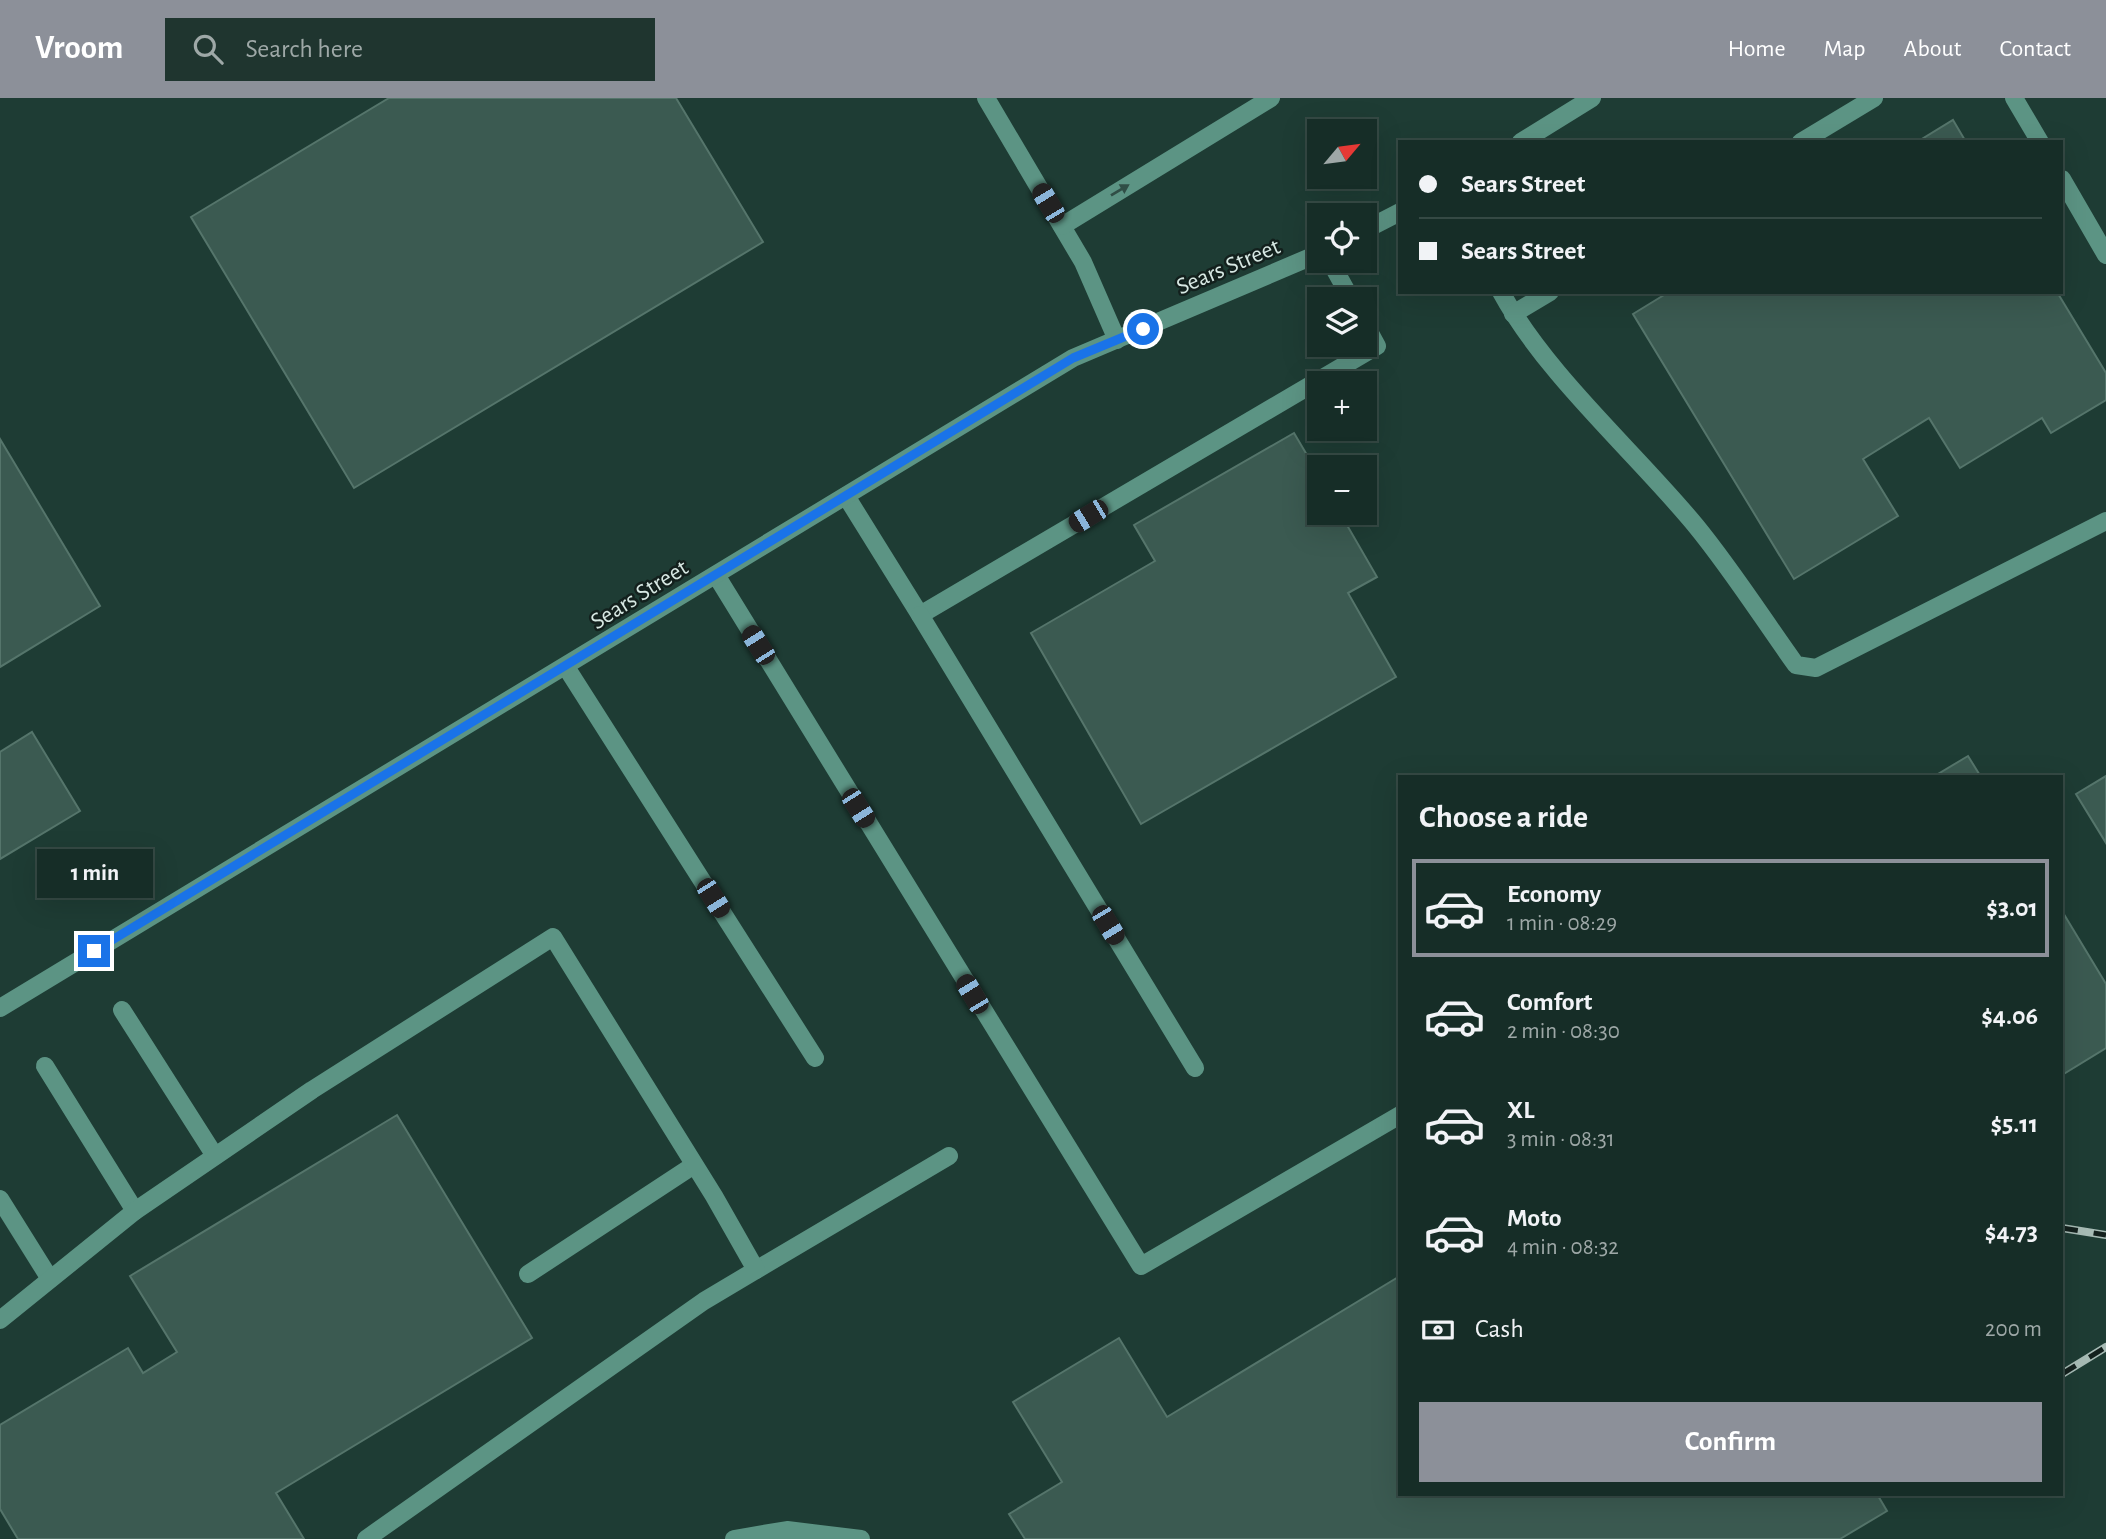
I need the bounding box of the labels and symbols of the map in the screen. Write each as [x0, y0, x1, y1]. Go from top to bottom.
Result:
north arrow [1307, 119, 1377, 189]
car [1029, 180, 1068, 226]
one-way arrow [1111, 184, 1130, 197]
street label: Sears Street [1173, 234, 1284, 299]
route start [1127, 313, 1159, 345]
car [1065, 496, 1112, 536]
street label: Sears Street [587, 555, 693, 634]
car [738, 622, 779, 668]
car [838, 785, 879, 831]
callout: 1 min [36, 850, 152, 898]
car [693, 875, 734, 921]
car [1089, 902, 1128, 948]
route end [78, 935, 110, 967]
car [953, 971, 992, 1017]

